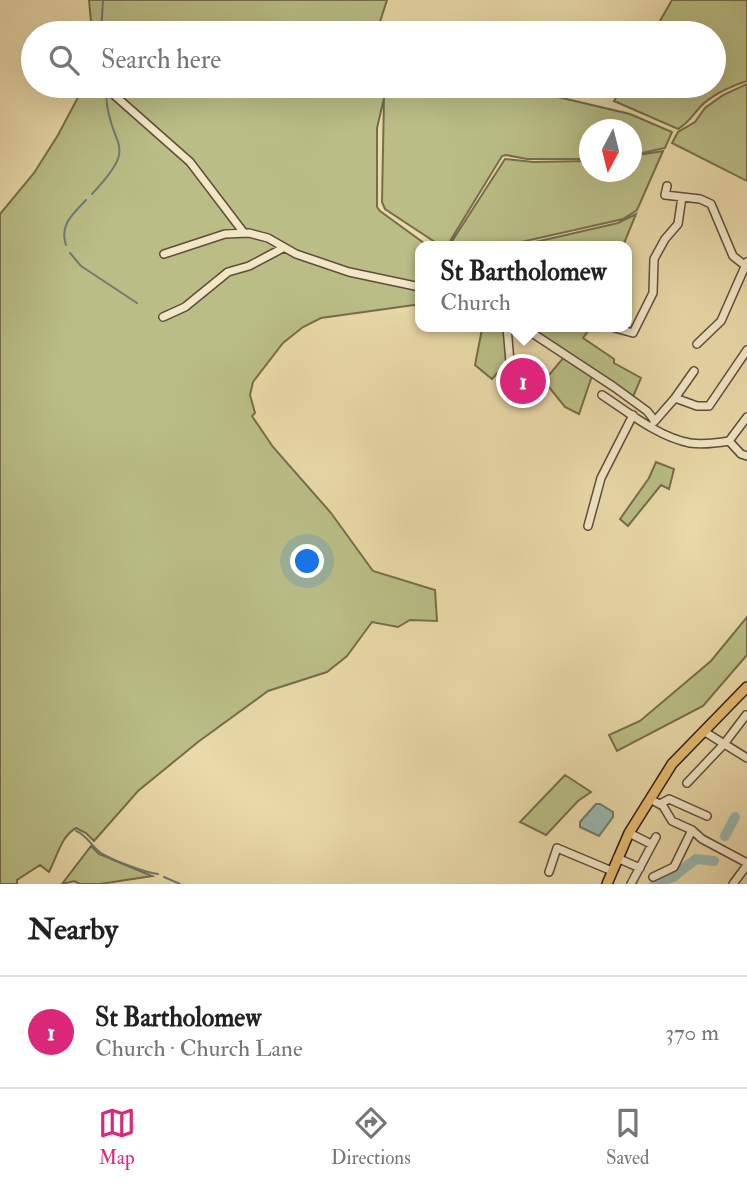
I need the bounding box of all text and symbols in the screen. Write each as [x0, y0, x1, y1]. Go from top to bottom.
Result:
search box [21, 21, 726, 98]
icon: search [45, 41, 83, 79]
text: Search here [101, 44, 221, 76]
north arrow [579, 119, 642, 182]
popup [415, 241, 632, 332]
text: St Bartholomew [440, 256, 607, 288]
text: Church [440, 288, 511, 317]
pin: 1 [500, 355, 546, 407]
your location [290, 544, 324, 578]
text: Nearby [28, 911, 118, 948]
text: St Bartholomew [95, 1002, 261, 1034]
text: 1 [47, 1018, 55, 1047]
text: 370 m [665, 1018, 719, 1047]
text: Church · Church Lane [95, 1034, 303, 1063]
tab: Map [98, 1104, 136, 1170]
tab: Directions [331, 1104, 411, 1170]
tab: Saved [606, 1104, 649, 1170]

